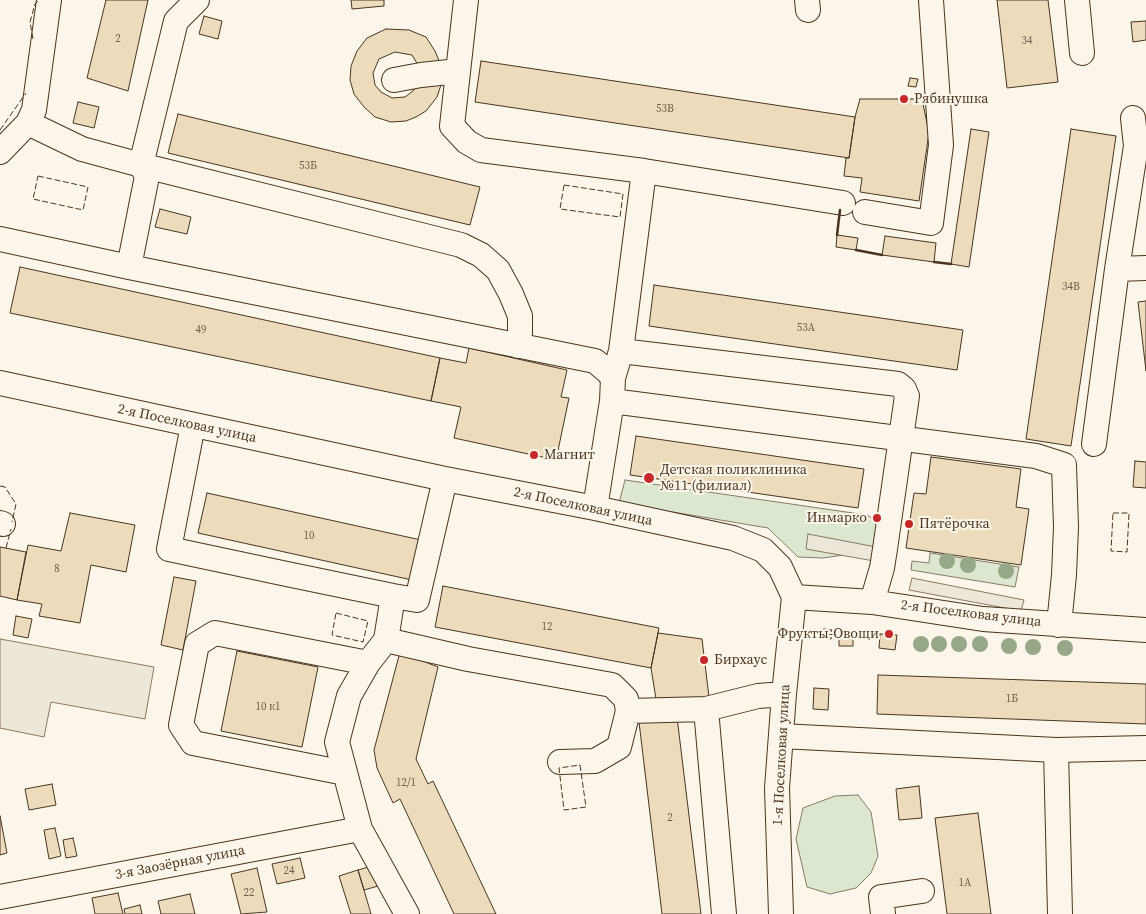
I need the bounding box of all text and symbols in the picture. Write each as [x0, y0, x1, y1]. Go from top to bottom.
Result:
house number: 2 [115, 32, 121, 46]
house number: 34 [1022, 34, 1032, 48]
place label: Рябинушка [914, 91, 988, 107]
marker: Рябинушка [898, 93, 910, 105]
house number: 53В [656, 102, 674, 116]
house number: 53Б [299, 159, 317, 173]
house number: 34В [1062, 280, 1080, 294]
house number: 53А [797, 321, 815, 335]
house number: 49 [196, 323, 206, 337]
street label: 2-я Поселковая улица [116, 401, 258, 447]
place label: Магнит [544, 447, 595, 463]
marker: Магнит [528, 449, 540, 461]
place label: Детская поликлиника №11 (филиал) [660, 462, 807, 494]
marker: Детская поликлиника №11 (филиал) [642, 471, 656, 485]
street label: 2-я Поселковая улица [512, 484, 654, 530]
place label: Инмарко [806, 510, 867, 526]
marker: Инмарко [871, 512, 883, 524]
place label: Пятёрочка [919, 516, 990, 532]
marker: Пятёрочка [903, 518, 915, 530]
house number: 10 [304, 529, 314, 543]
house number: 8 [54, 562, 60, 576]
street label: 2-я Поселковая улица [900, 597, 1042, 631]
house number: 12 [542, 620, 552, 634]
place label: Фрукты-Овощи [778, 626, 879, 642]
marker: Фрукты-Овощи [883, 628, 895, 640]
place label: Бирхаус [714, 652, 767, 668]
marker: Бирхаус [698, 654, 710, 666]
street label: 1-я Поселковая улица [770, 684, 794, 826]
house number: 1Б [1006, 692, 1018, 706]
house number: 10 к1 [255, 700, 281, 714]
house number: 12/1 [396, 776, 416, 790]
house number: 2 [667, 811, 673, 825]
street label: 3-я Заозёрная улица [114, 842, 246, 884]
house number: 24 [284, 864, 294, 878]
house number: 1А [959, 876, 971, 890]
house number: 22 [244, 886, 254, 900]

